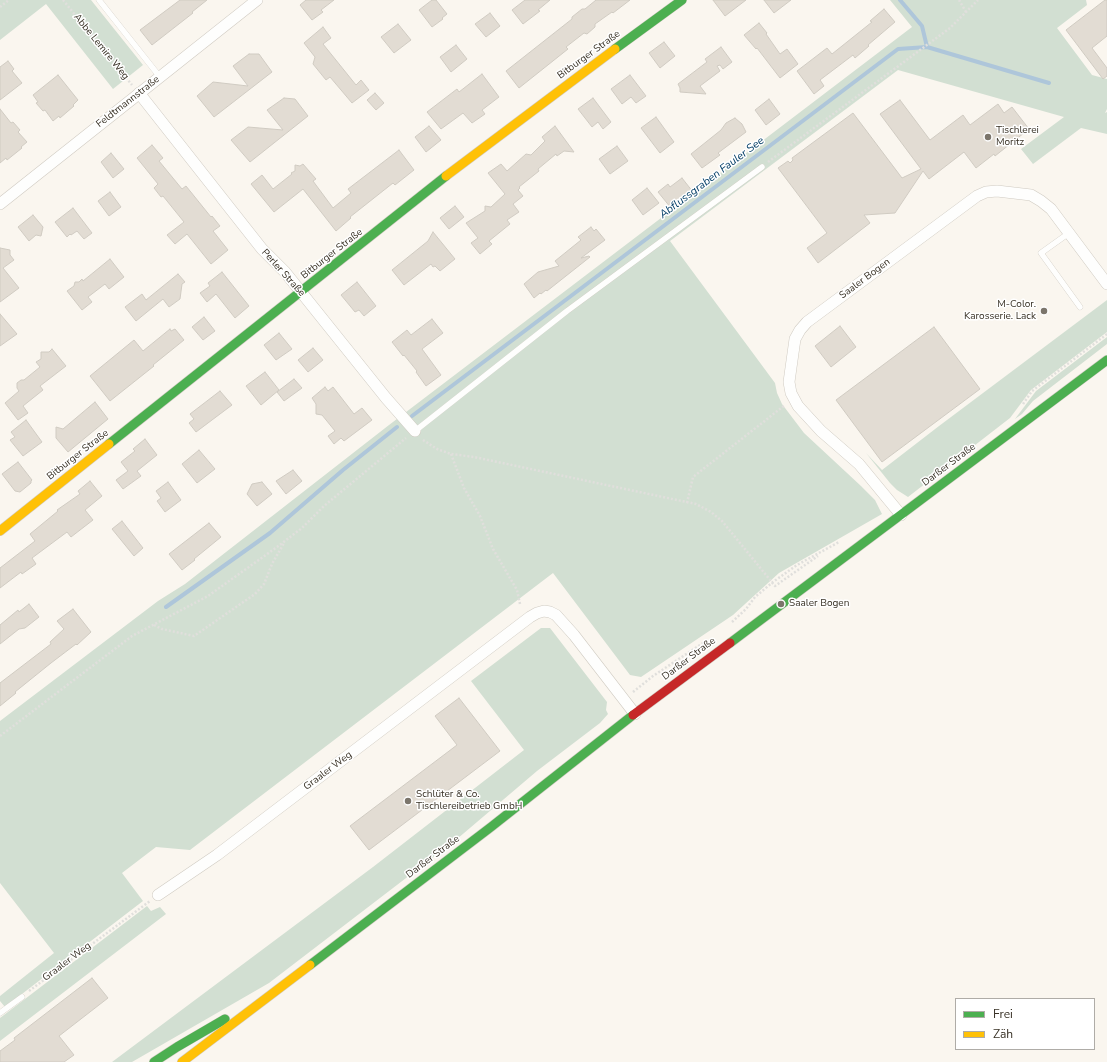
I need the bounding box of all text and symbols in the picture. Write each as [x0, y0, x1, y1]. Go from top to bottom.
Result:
street label: Abbe Lemire Weg [71, 12, 131, 82]
street label: Bitburger Straße [555, 28, 623, 82]
street label: Feldtmannstraße [94, 74, 162, 130]
place label: Tischlerei Moritz [996, 125, 1039, 148]
marker: Tischlerei Moritz [983, 132, 993, 142]
water label: Abflussgraben Fauler See [657, 134, 767, 222]
street label: Bitburger Straße [299, 226, 365, 282]
street label: Perler Straße [259, 247, 307, 299]
street label: Saaler Bogen [837, 256, 893, 302]
place label: M-Color. Karosserie. Lack [964, 299, 1036, 322]
marker: M-Color. Karosserie. Lack [1039, 306, 1049, 316]
street label: Bitburger Straße [45, 427, 111, 483]
street label: Darßer Straße [920, 441, 978, 489]
place label: Saaler Bogen [789, 598, 849, 610]
marker: Saaler Bogen [776, 599, 786, 609]
street label: Darßer Straße [660, 635, 718, 683]
street label: Graaler Weg [301, 749, 355, 793]
place label: Schlüter & Co. Tischlereibetrieb GmbH [416, 789, 522, 812]
marker: Schlüter & Co. Tischlereibetrieb GmbH [403, 796, 413, 806]
street label: Darßer Straße [404, 833, 462, 881]
street label: Graaler Weg [40, 940, 94, 984]
legend [955, 998, 1095, 1050]
text: Frei [993, 1006, 1013, 1022]
text: Zäh [993, 1026, 1013, 1042]

